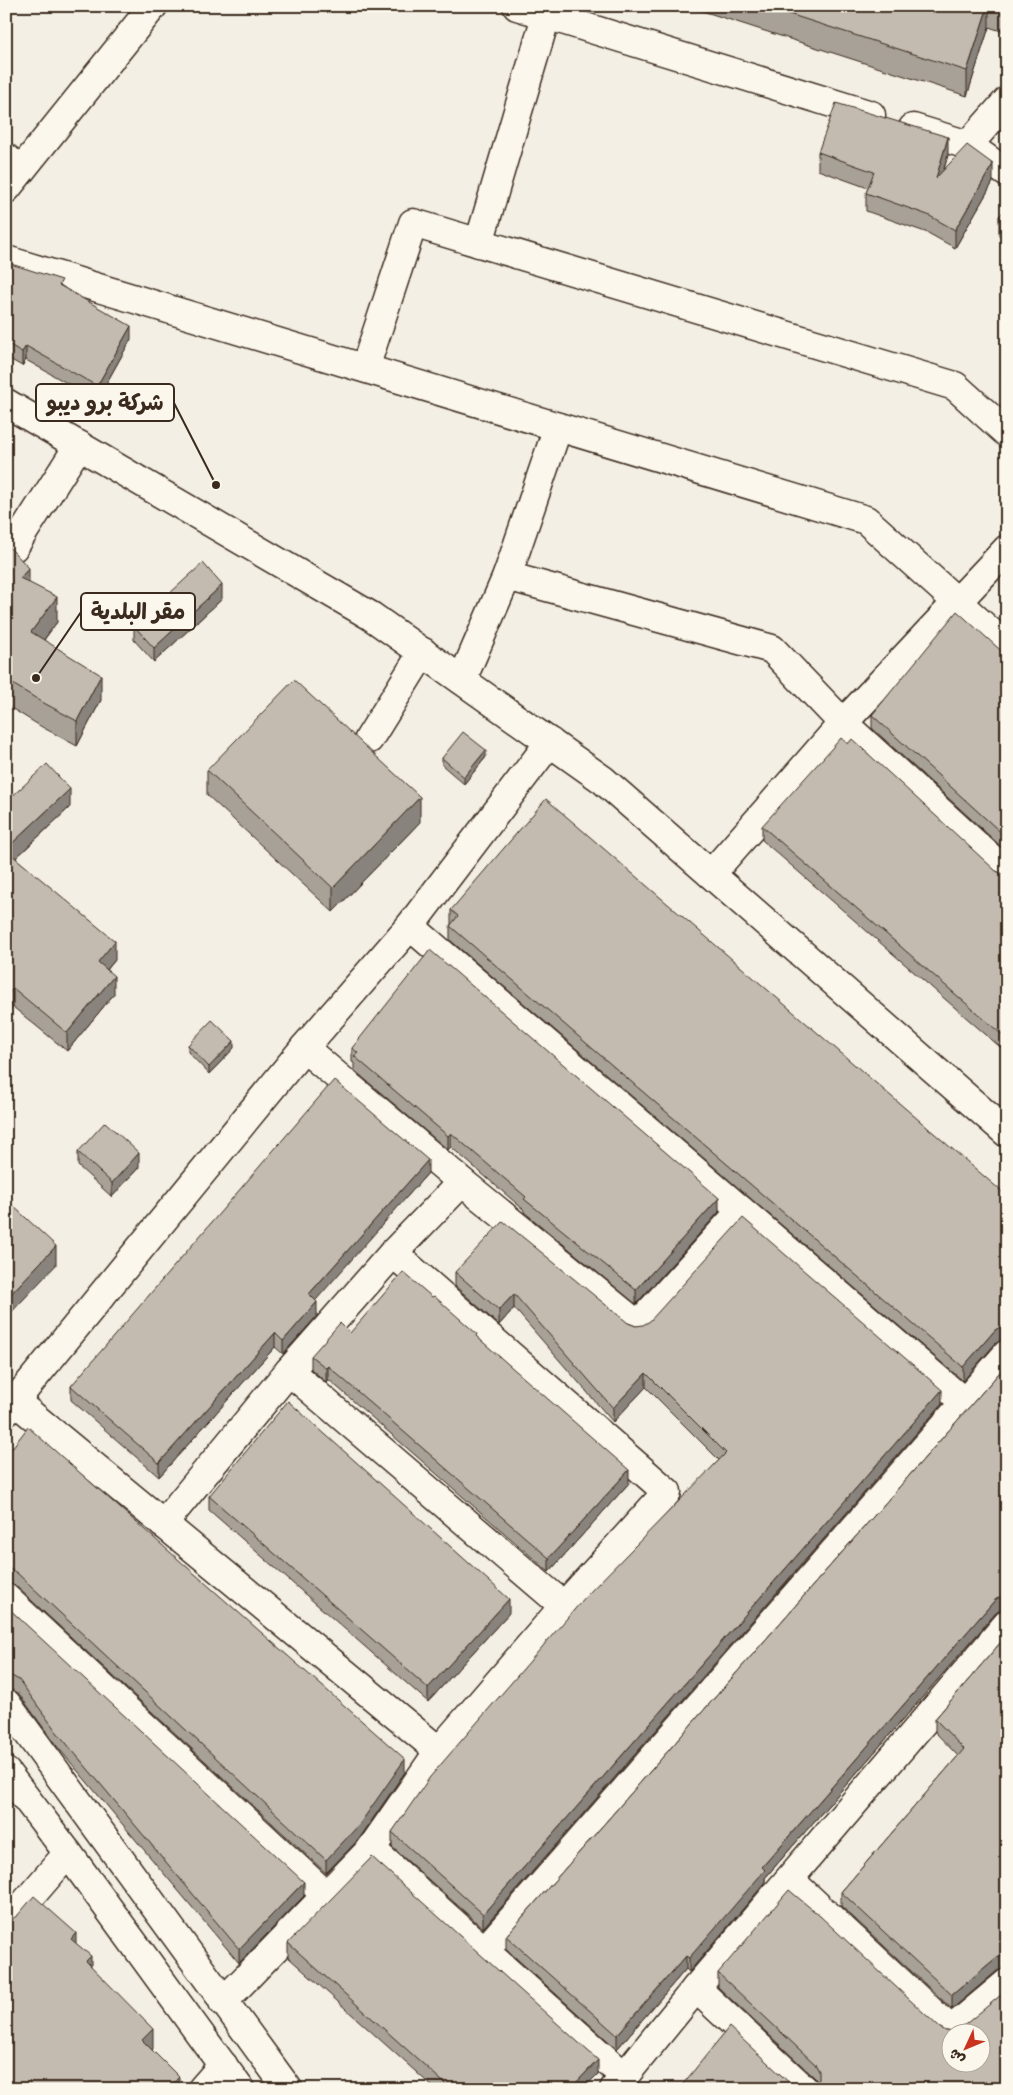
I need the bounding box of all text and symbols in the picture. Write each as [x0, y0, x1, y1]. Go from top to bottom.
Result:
callout: شركة برو ديبو [36, 384, 174, 421]
text: شركة برو ديبو [45, 389, 164, 417]
callout: مقر البلدية [81, 593, 195, 630]
text: مقر البلدية [91, 598, 185, 626]
north arrow [940, 2022, 990, 2072]
text: ش [946, 2045, 968, 2068]

